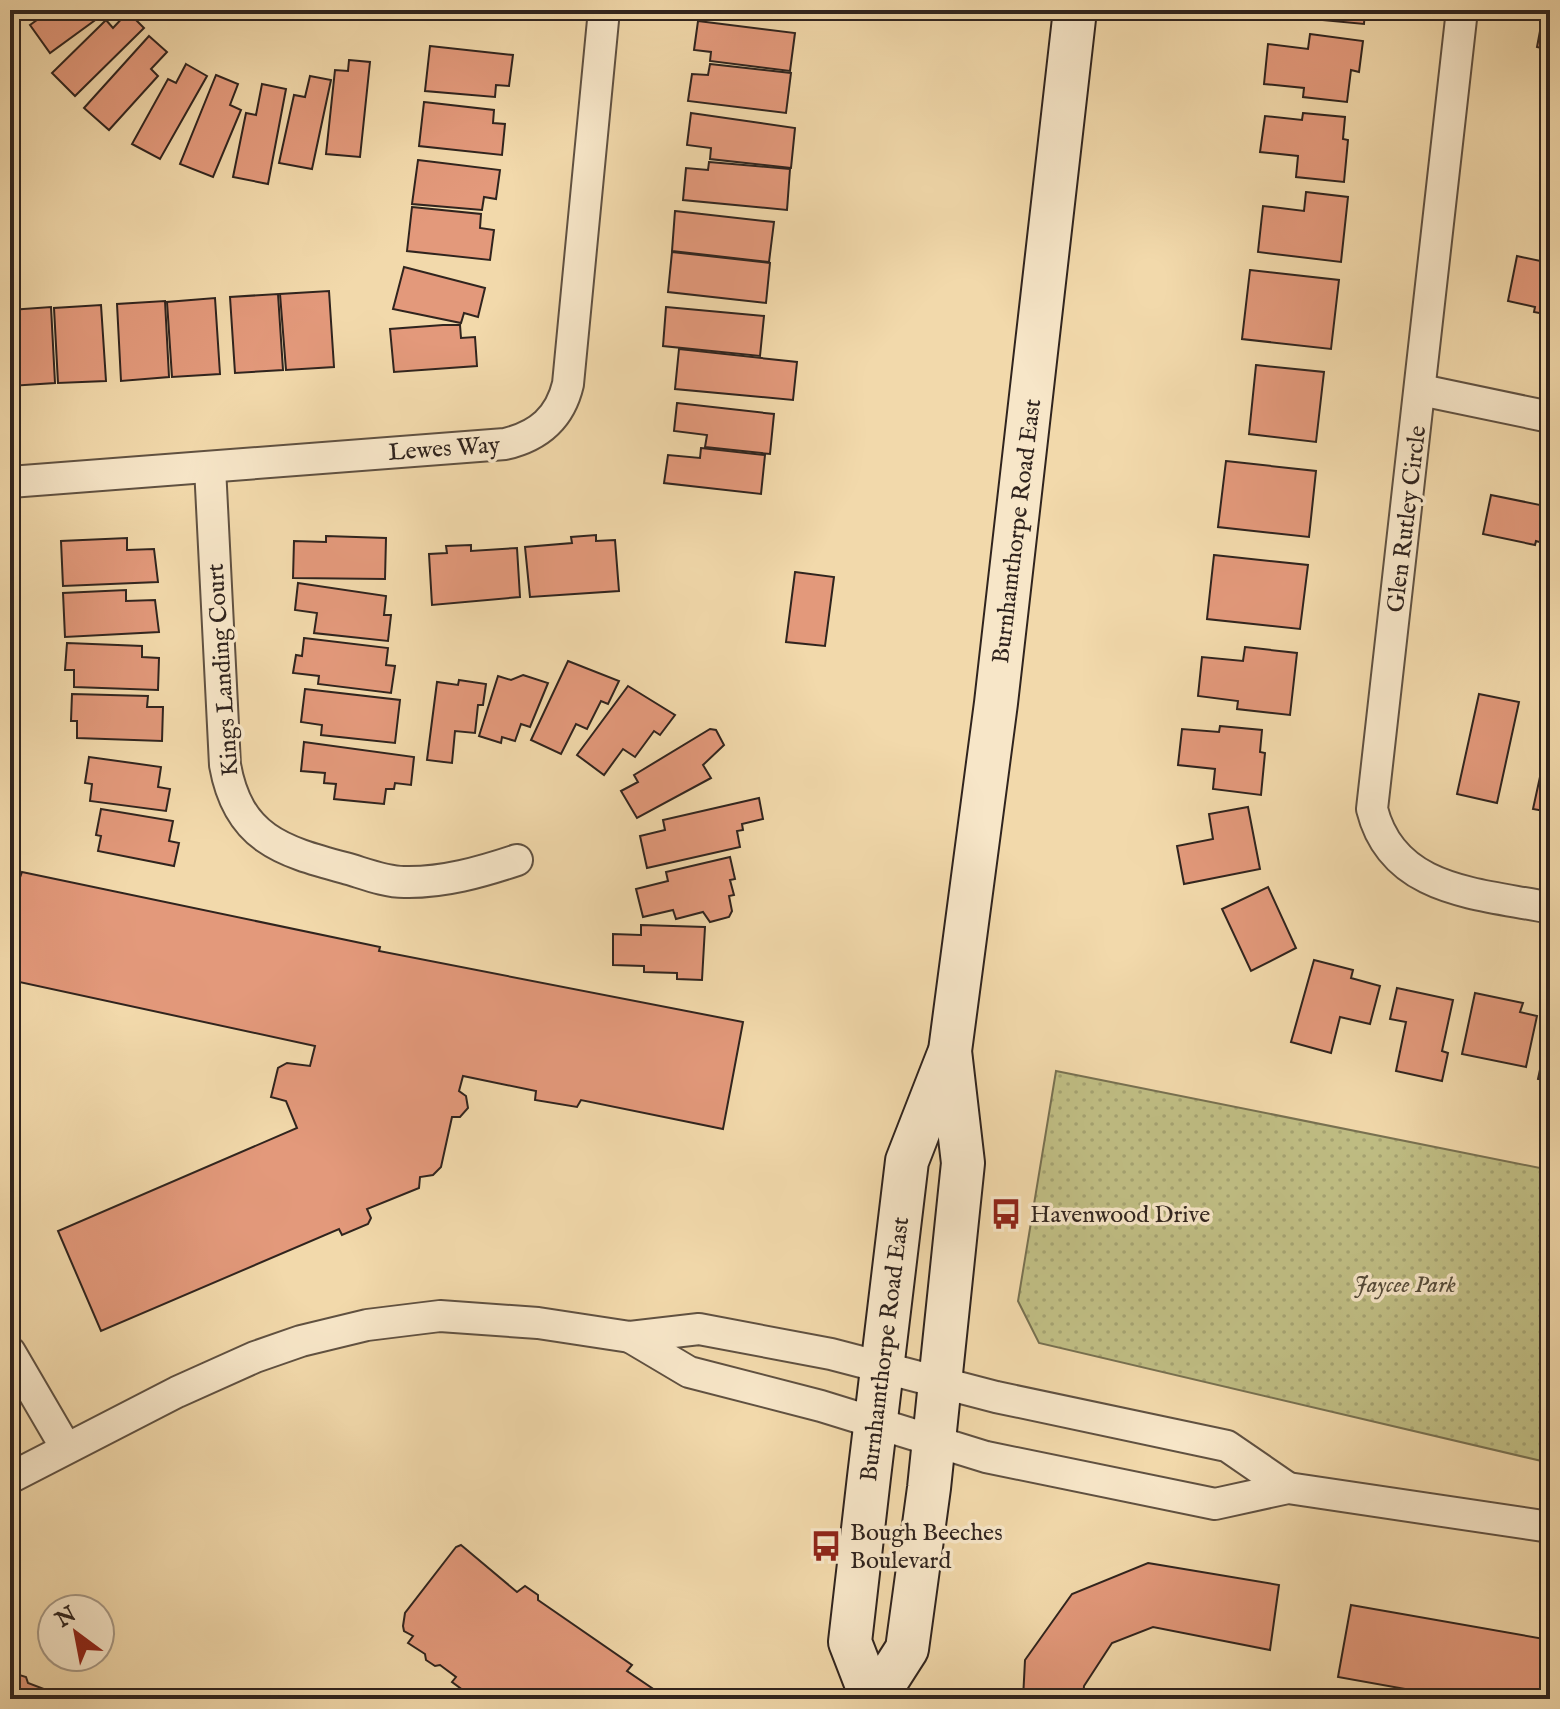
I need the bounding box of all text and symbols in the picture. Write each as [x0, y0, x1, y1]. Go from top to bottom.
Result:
street label: Burnhamthorpe Road East [986, 397, 1049, 665]
street label: Glen Rutley Circle [1381, 424, 1434, 614]
street label: Lewes Way [387, 430, 501, 469]
street label: Kings Landing Court [201, 562, 246, 777]
bus stop icon: Havenwood Drive [989, 1197, 1023, 1231]
place label: Havenwood Drive [1030, 1200, 1210, 1231]
street label: Burnhamthorpe Road East [854, 1215, 917, 1483]
park label: Jaycee Park [1354, 1270, 1456, 1301]
place label: Bough Beeches Boulevard [850, 1518, 1003, 1577]
bus stop icon: Bough Beeches Boulevard [809, 1529, 843, 1563]
north arrow [36, 1593, 116, 1673]
text: N [50, 1601, 82, 1635]

